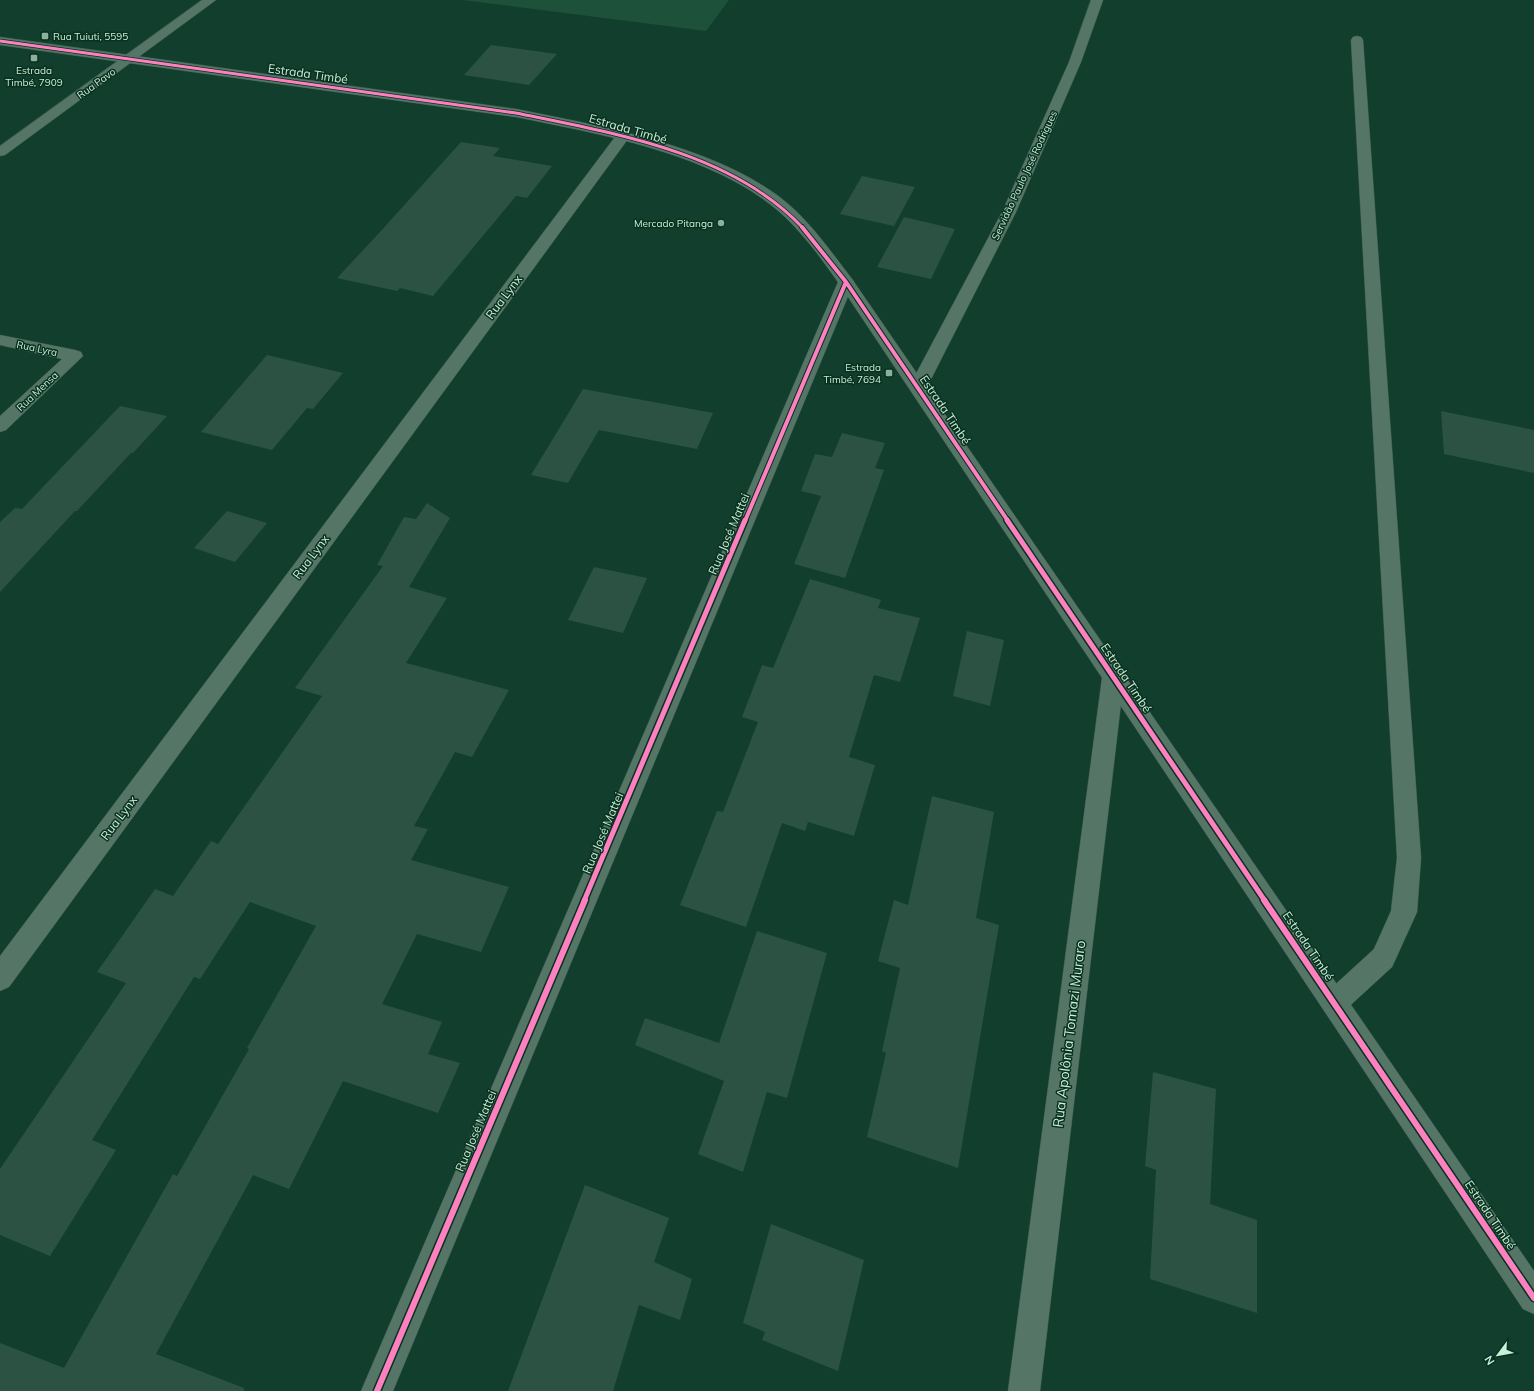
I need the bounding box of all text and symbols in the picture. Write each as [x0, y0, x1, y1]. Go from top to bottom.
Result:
place label: Rua Tuiuti, 5595 [53, 30, 128, 43]
marker: Rua Tuiuti, 5595 [40, 31, 50, 41]
marker: Estrada Timbé, 7909 [29, 53, 39, 63]
street label: Estrada Timbé [267, 60, 349, 87]
place label: Estrada Timbé, 7909 [5, 64, 63, 89]
street label: Rua Pavo [74, 65, 118, 102]
street label: Servidão Paulo José Rodrigues [989, 108, 1060, 242]
street label: Estrada Timbé [587, 110, 669, 147]
place label: Mercado Pitanga [634, 217, 713, 230]
marker: Mercado Pitanga [716, 218, 726, 228]
street label: Rua Lynx [482, 271, 525, 322]
street label: Rua Lyra [15, 338, 58, 359]
place label: Estrada Timbé, 7694 [823, 361, 881, 386]
marker: Estrada Timbé, 7694 [884, 368, 894, 378]
street label: Rua Mensa [14, 369, 61, 414]
street label: Estrada Timbé [917, 372, 974, 447]
street label: Rua José Mattei [705, 491, 753, 577]
street label: Rua Lynx [289, 531, 332, 582]
street label: Estrada Timbé [1098, 640, 1155, 715]
street label: Rua José Mattei [579, 790, 627, 876]
street label: Rua Lynx [97, 792, 140, 843]
street label: Estrada Timbé [1280, 908, 1337, 983]
street label: Rua Apolônia Tomazi Muraro [1049, 939, 1089, 1129]
street label: Rua José Mattei [452, 1088, 500, 1174]
street label: Estrada Timbé [1462, 1177, 1519, 1252]
north arrow [1478, 1335, 1518, 1375]
text: N [1481, 1353, 1498, 1368]

